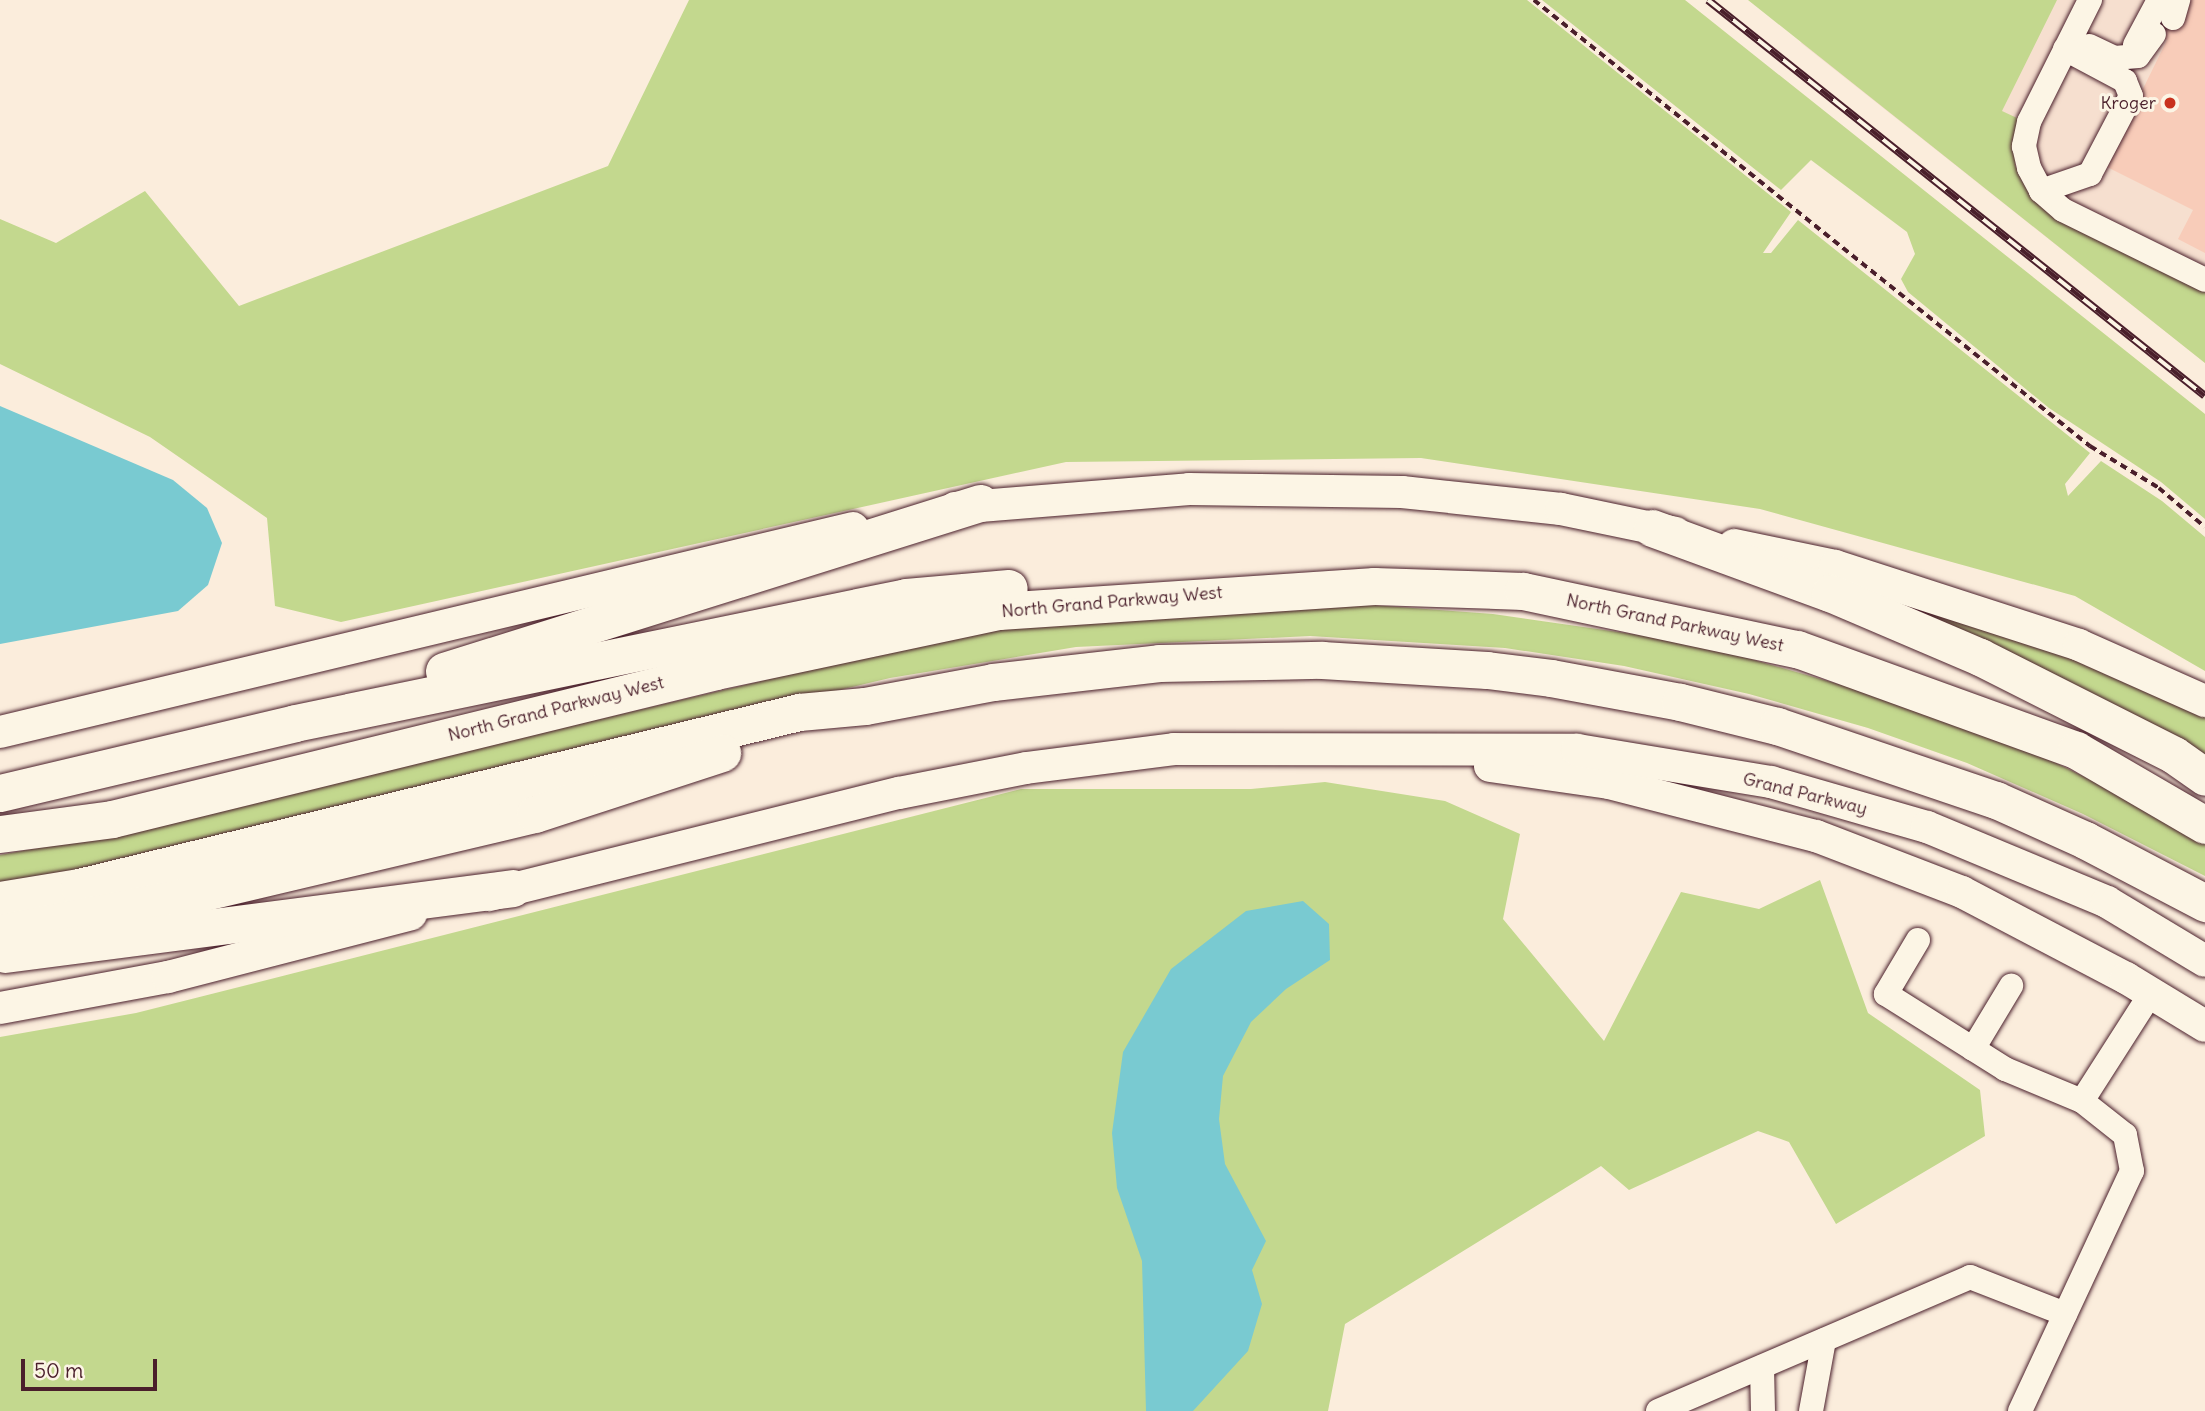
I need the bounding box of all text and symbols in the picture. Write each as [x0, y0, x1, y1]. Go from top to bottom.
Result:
place label: Kroger [2100, 92, 2156, 114]
marker: Kroger [2162, 95, 2178, 111]
street label: North Grand Parkway West [1001, 582, 1223, 622]
street label: North Grand Parkway West [1564, 589, 1786, 657]
street label: North Grand Parkway West [446, 672, 666, 746]
street label: Grand Parkway [1741, 768, 1869, 820]
scale bar [24, 1344, 161, 1388]
text: 50 m [34, 1357, 83, 1384]

